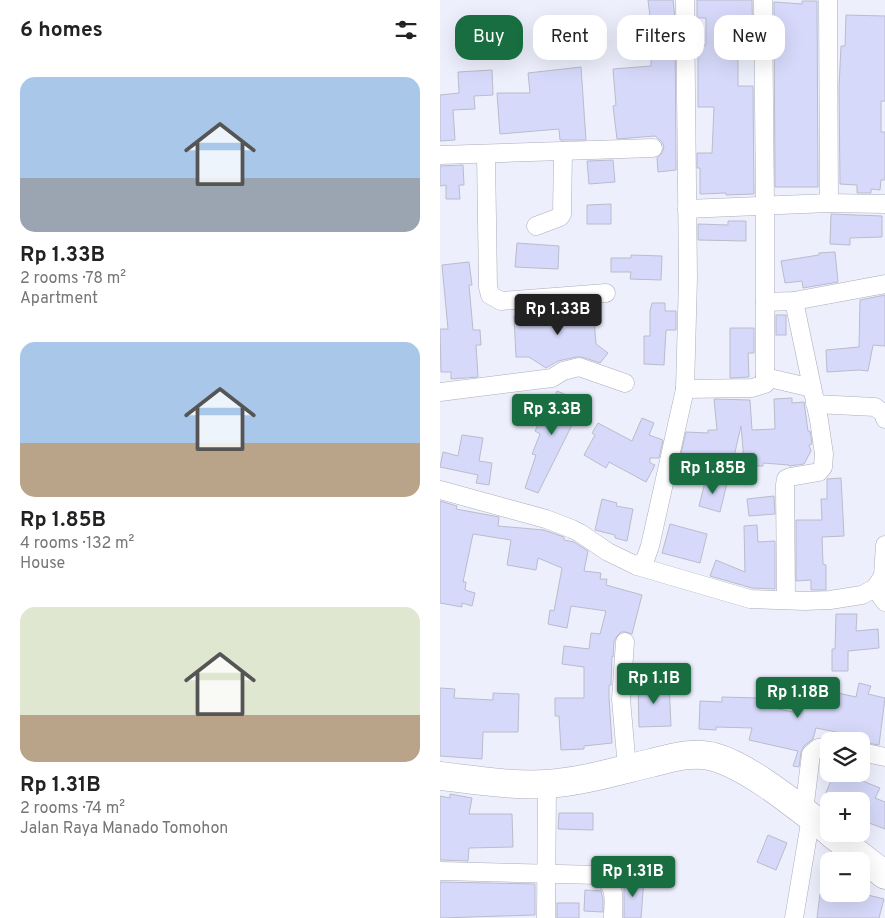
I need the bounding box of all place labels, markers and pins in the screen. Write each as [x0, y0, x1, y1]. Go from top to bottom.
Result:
pin: Rp 1.33B [506, 294, 610, 336]
pin: Rp 3.3B [506, 394, 598, 436]
pin: Rp 1.85B [661, 452, 765, 495]
pin: Rp 1.1B [608, 662, 700, 705]
pin: Rp 1.18B [746, 676, 850, 719]
pin: Rp 1.31B [581, 856, 685, 898]

